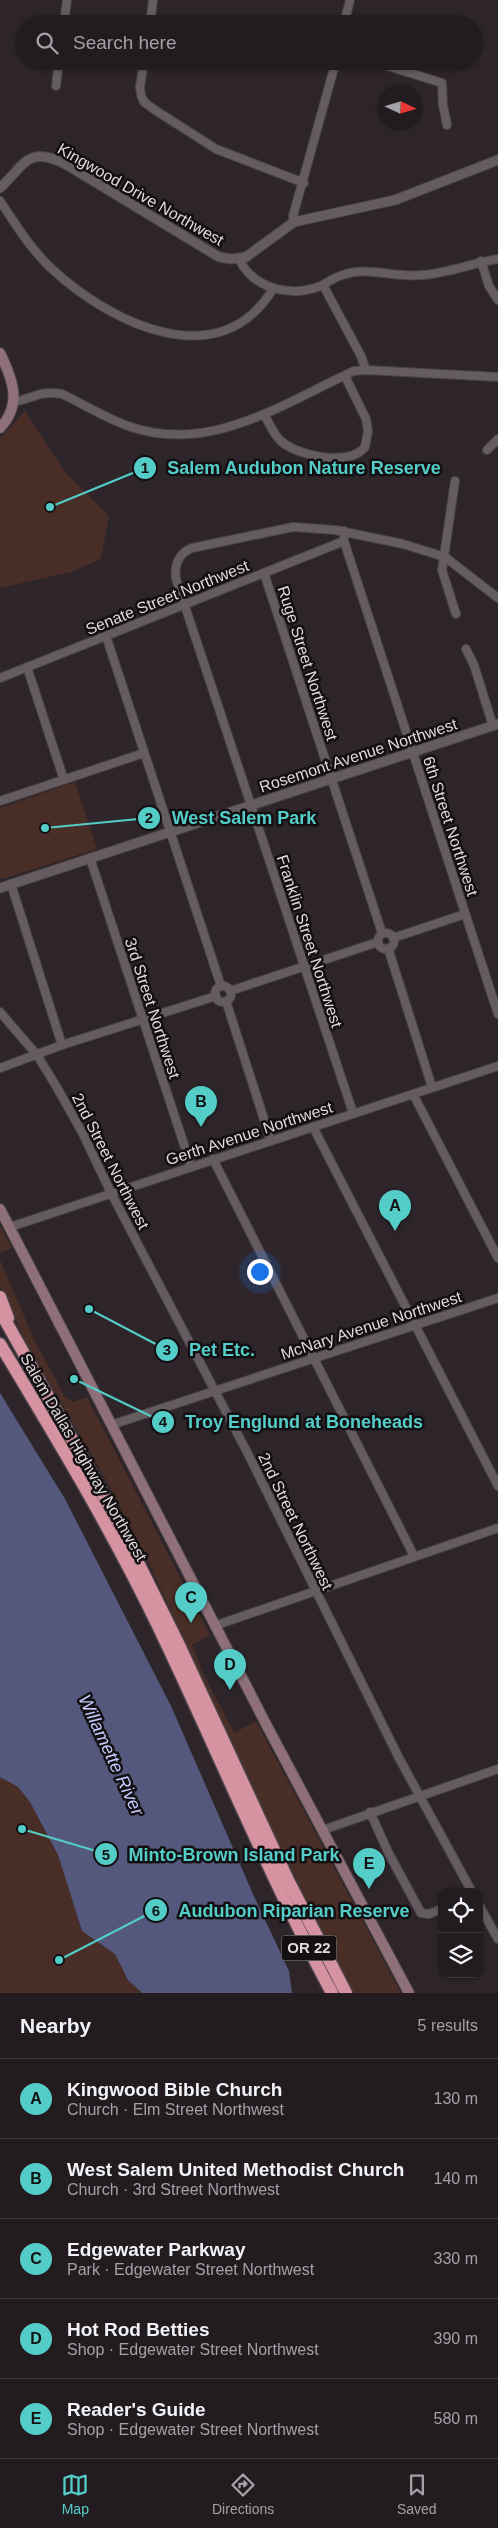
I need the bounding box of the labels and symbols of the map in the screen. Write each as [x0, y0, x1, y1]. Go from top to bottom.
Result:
north arrow [378, 85, 423, 130]
street label: Kingwood Drive Northwest [55, 140, 227, 249]
callout: Salem Audubon Nature Reserve [132, 451, 451, 484]
text: Salem Audubon Nature Reserve [167, 458, 441, 478]
text: 1 [141, 459, 149, 476]
street label: Senate Street Northwest [83, 557, 252, 638]
street label: Ruge Street Northwest [274, 584, 341, 743]
street label: Rosemont Avenue Northwest [257, 715, 460, 796]
street label: 6th Street Northwest [420, 754, 481, 899]
callout: West Salem Park [137, 802, 326, 835]
text: West Salem Park [172, 808, 317, 828]
text: 2 [145, 809, 153, 826]
street label: Franklin Street Northwest [274, 853, 346, 1030]
street label: 3rd Street Northwest [122, 936, 183, 1081]
pin: B [185, 1086, 217, 1127]
street label: 2nd Street Northwest [69, 1090, 152, 1233]
street label: Gerth Avenue Northwest [164, 1098, 335, 1168]
pin: A [379, 1190, 411, 1231]
your location [247, 1259, 273, 1285]
street label: McNary Avenue Northwest [279, 1288, 464, 1363]
callout: Pet Etc. [154, 1334, 265, 1367]
text: Pet Etc. [189, 1340, 255, 1360]
text: 3 [163, 1341, 171, 1358]
street label: Salem Dallas Highway Northwest [17, 1351, 150, 1564]
callout: Troy Englund at Boneheads [150, 1405, 433, 1438]
text: Troy Englund at Boneheads [185, 1412, 423, 1432]
text: 4 [159, 1413, 168, 1430]
street label: 2nd Street Northwest [255, 1450, 336, 1593]
pin: C [175, 1582, 207, 1623]
pin: D [214, 1649, 246, 1690]
water label: Willamette River [74, 1691, 148, 1819]
callout: Minto-Brown Island Park [94, 1838, 350, 1871]
text: Minto-Brown Island Park [128, 1845, 340, 1865]
text: 5 [102, 1846, 110, 1863]
pin: E [353, 1848, 385, 1889]
callout: Audubon Riparian Reserve [143, 1894, 419, 1927]
text: Audubon Riparian Reserve [178, 1901, 410, 1921]
text: 6 [152, 1902, 160, 1919]
road number: OR 22 [282, 1936, 336, 1960]

